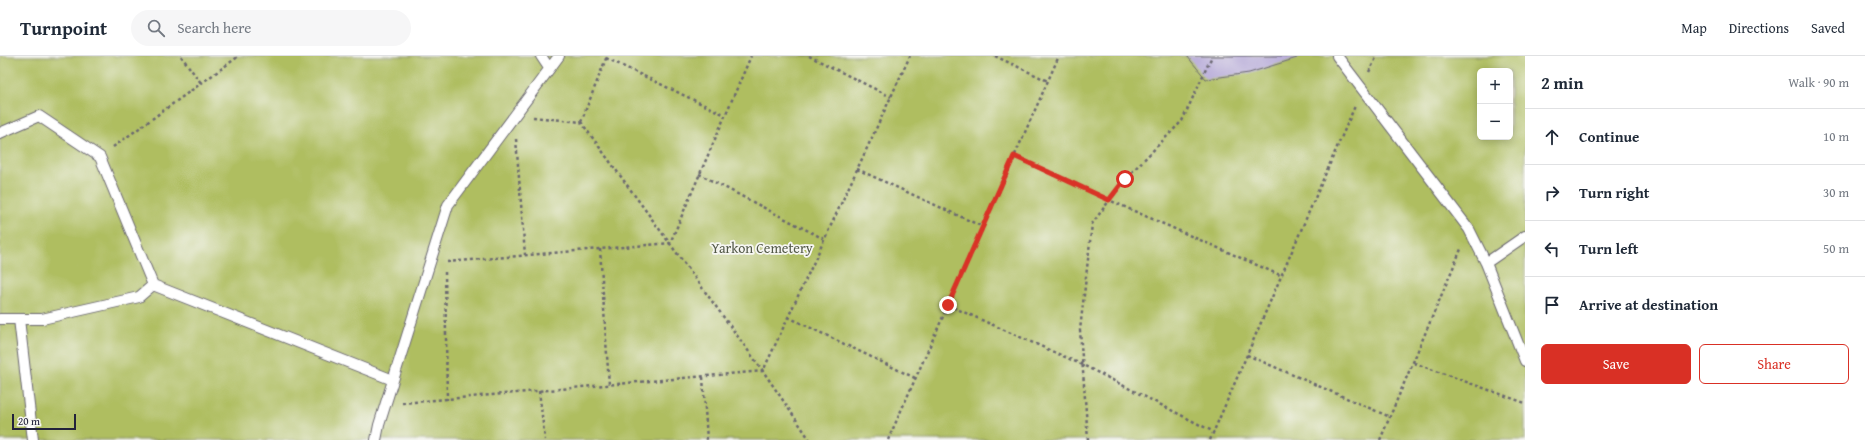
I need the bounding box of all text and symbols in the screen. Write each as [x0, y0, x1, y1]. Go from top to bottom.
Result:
search box [131, 10, 411, 46]
text: Turnpoint [20, 14, 107, 42]
icon: search [145, 17, 167, 39]
text: Search here [177, 17, 251, 38]
text: Map [1681, 18, 1707, 38]
text: Directions [1729, 18, 1789, 38]
text: Saved [1811, 18, 1845, 38]
map controls [1477, 68, 1513, 140]
button: + [1477, 68, 1513, 104]
text: 2 min [1541, 70, 1583, 95]
text: Walk · 90 m [1788, 73, 1849, 92]
button: − [1477, 104, 1513, 140]
icon: ahead [1541, 126, 1563, 148]
text: Continue [1579, 126, 1640, 147]
text: 10 m [1823, 127, 1849, 146]
route start [1116, 170, 1134, 188]
icon: right [1541, 182, 1563, 204]
text: Turn right [1579, 182, 1650, 203]
text: 30 m [1823, 183, 1849, 202]
park label: Yarkon Cemetery [711, 238, 813, 258]
icon: left [1541, 238, 1563, 260]
text: Turn left [1579, 238, 1638, 259]
text: 50 m [1823, 239, 1849, 258]
icon: arrive [1541, 294, 1563, 316]
text: Arrive at destination [1579, 294, 1718, 315]
route end [939, 296, 957, 314]
button: Save [1541, 344, 1691, 384]
button: Share [1699, 344, 1849, 384]
scale bar [12, 412, 76, 431]
text: 20 m [18, 413, 40, 429]

